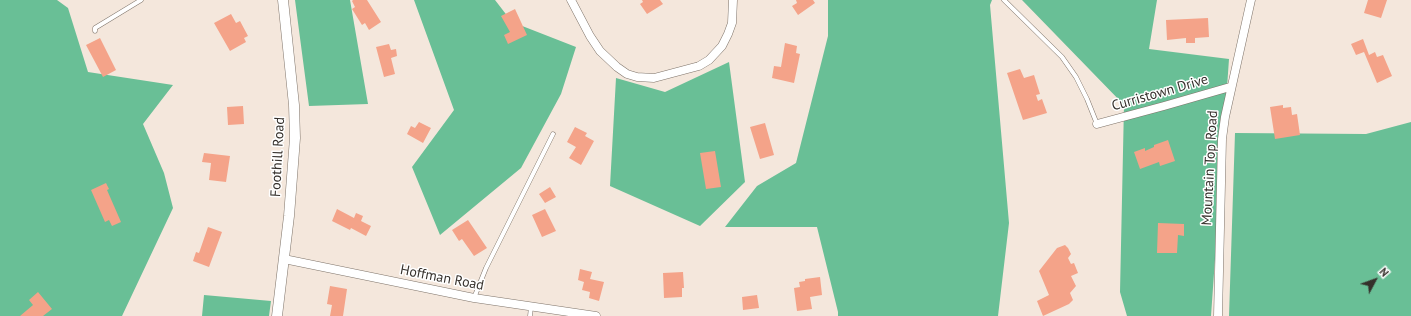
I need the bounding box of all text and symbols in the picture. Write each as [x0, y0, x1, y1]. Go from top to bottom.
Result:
street label: Curristown Drive [1110, 71, 1210, 115]
street label: Mountain Top Road [1199, 110, 1221, 226]
street label: Foothill Road [268, 117, 288, 197]
north arrow [1355, 260, 1395, 300]
street label: Hoffman Road [399, 262, 485, 294]
text: N [1376, 265, 1392, 279]

